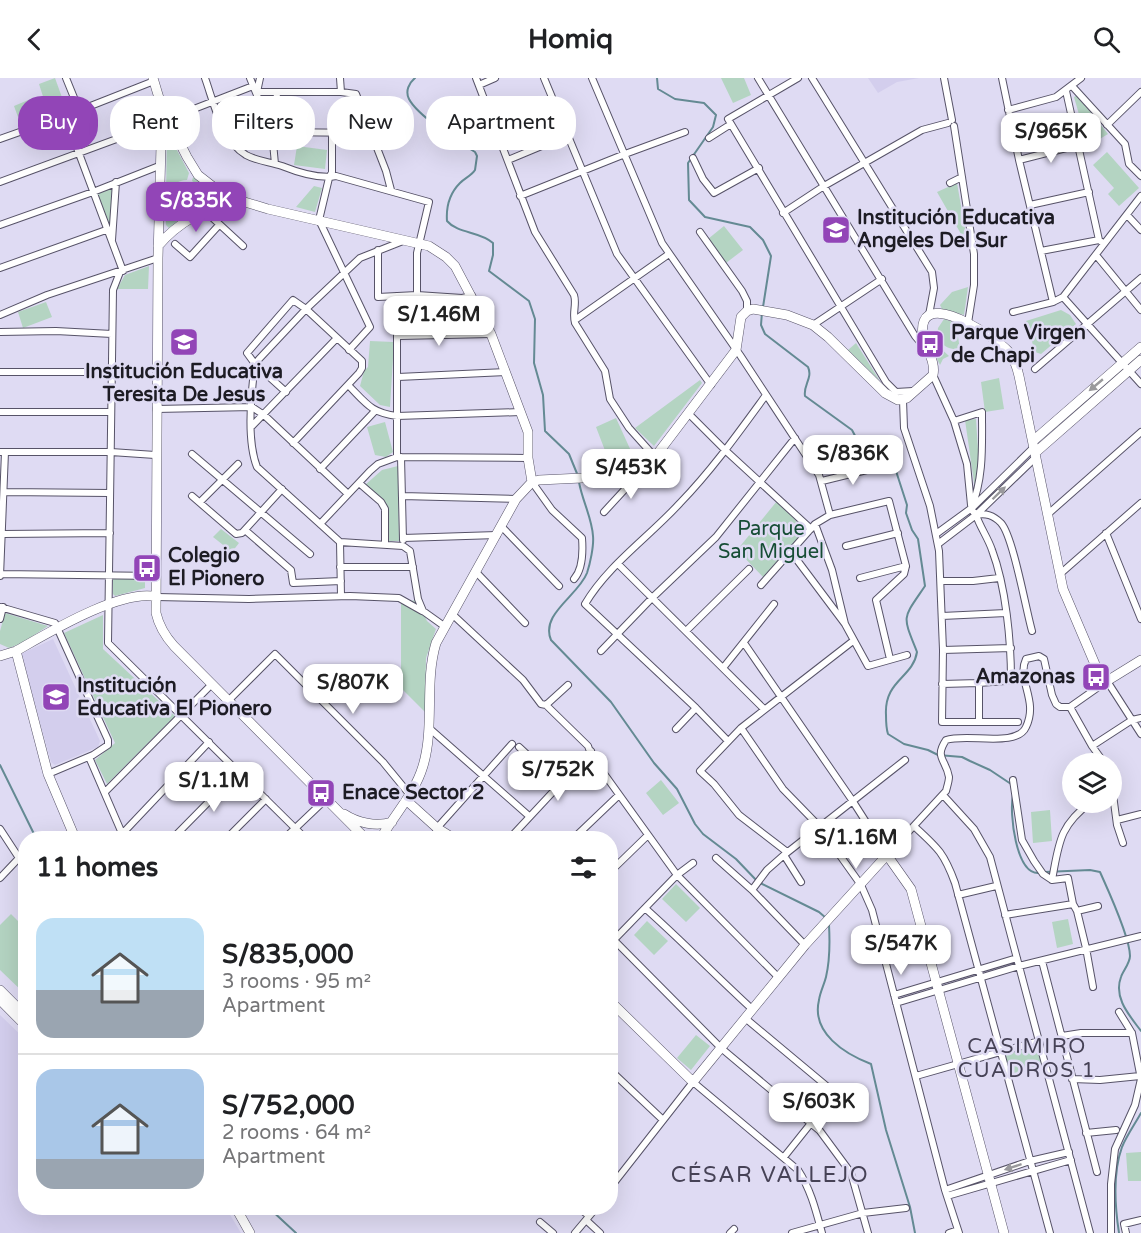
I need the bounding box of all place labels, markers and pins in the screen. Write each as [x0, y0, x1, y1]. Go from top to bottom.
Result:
pin: S/965K [1002, 113, 1100, 164]
pin: S/835K [147, 182, 245, 233]
place label: Institución Educativa Angeles Del Sur [857, 206, 1055, 253]
school or university icon: Institución Educativa Angeles Del Sur [820, 214, 852, 246]
pin: S/1.46M [384, 296, 494, 347]
place label: Parque Virgen de Chapi [951, 321, 1086, 368]
school or university icon: Institución Educativa Teresita De Jesus [168, 326, 200, 358]
bus stop icon: Parque Virgen de Chapi [914, 328, 946, 360]
place label: Institución Educativa Teresita De Jesus [85, 360, 283, 407]
pin: S/836K [804, 435, 902, 486]
pin: S/453K [582, 449, 680, 500]
place label: Colegio El Pionero [168, 544, 264, 591]
bus stop icon: Colegio El Pionero [131, 552, 163, 584]
bus stop icon: Amazonas [1080, 661, 1112, 693]
pin: S/807K [304, 664, 402, 715]
place label: Amazonas [975, 665, 1075, 689]
place label: Institución Educativa El Pionero [77, 674, 272, 721]
school or university icon: Institución Educativa El Pionero [40, 681, 72, 713]
pin: S/752K [509, 751, 607, 802]
pin: S/1.1M [165, 762, 263, 813]
bus stop icon: Enace Sector 2 [305, 777, 337, 809]
place label: Enace Sector 2 [342, 781, 485, 805]
pin: S/1.16M [801, 819, 911, 870]
pin: S/547K [852, 925, 950, 976]
pin: S/603K [770, 1083, 868, 1134]

